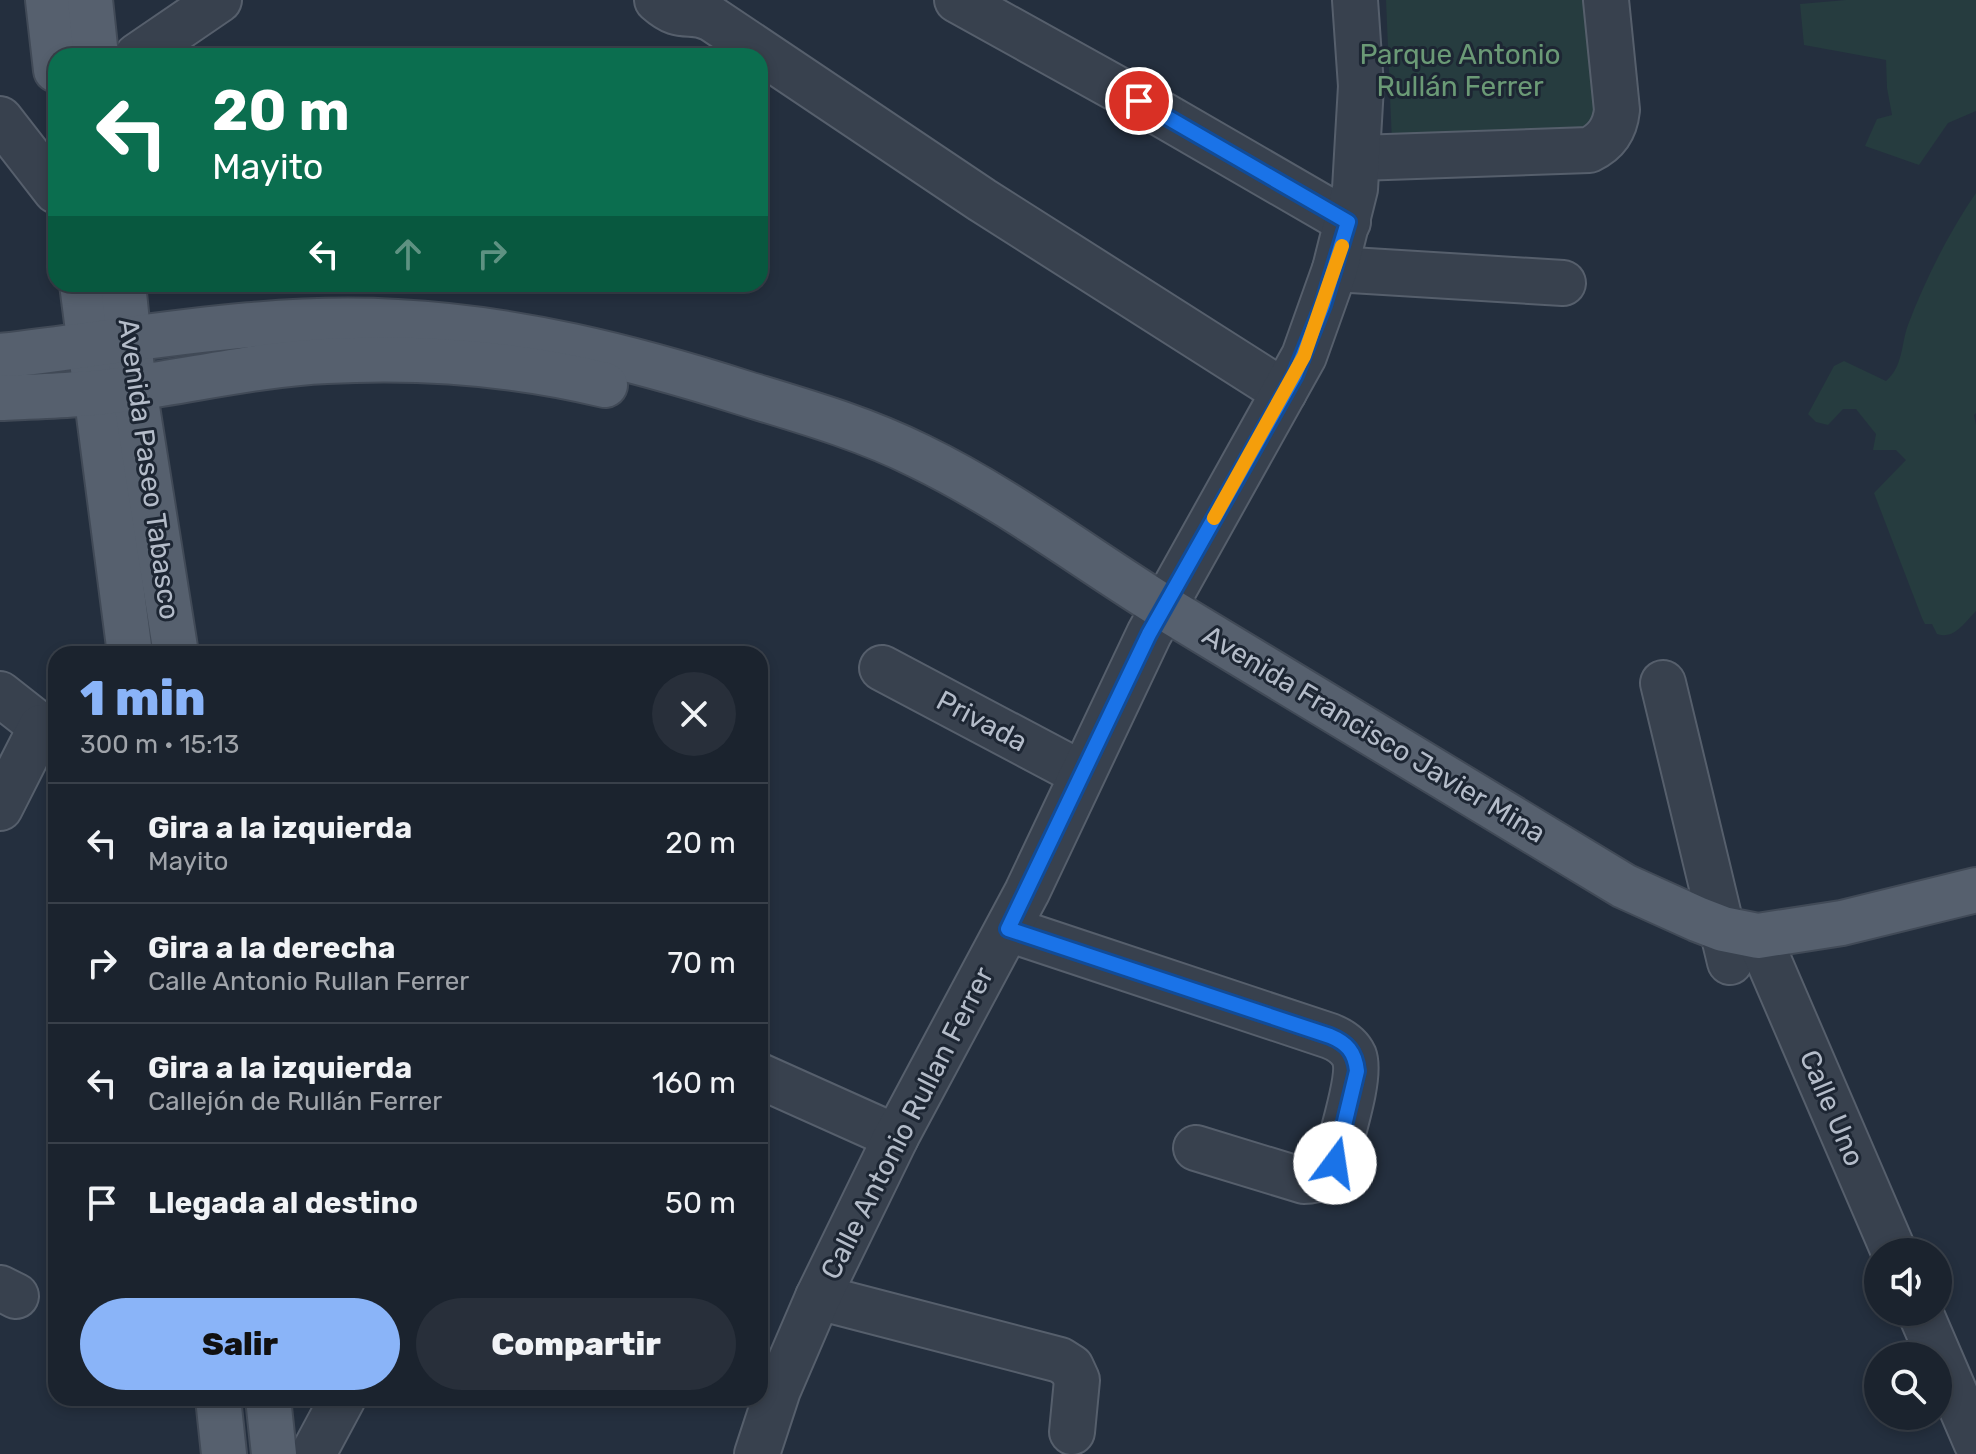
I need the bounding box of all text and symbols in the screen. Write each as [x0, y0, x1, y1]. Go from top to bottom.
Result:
park label: Parque Antonio Rullán Ferrer [1359, 38, 1561, 103]
pin [1105, 67, 1173, 135]
text: 20 m [212, 78, 350, 144]
icon: arrive [1117, 79, 1161, 123]
icon: left [80, 80, 184, 184]
text: Mayito [212, 145, 323, 188]
icon: left [302, 232, 346, 276]
icon: ahead [386, 232, 430, 276]
icon: right [470, 232, 514, 276]
street label: Avenida Paseo Tabasco [112, 316, 186, 622]
street label: Avenida Francisco Javier Mina [1197, 618, 1551, 850]
text: 1 min [80, 670, 206, 727]
button: close [652, 672, 736, 756]
street label: Privada [931, 683, 1033, 759]
text: 300 m · 15:13 [80, 729, 239, 760]
text: Gira a la izquierda [148, 810, 412, 846]
icon: left [80, 821, 124, 865]
text: 20 m [665, 825, 736, 861]
text: Mayito [148, 846, 228, 877]
text: Gira a la derecha [148, 930, 395, 966]
icon: right [80, 941, 124, 985]
text: 70 m [668, 945, 736, 981]
street label: Calle Antonio Rullan Ferrer [814, 961, 1000, 1285]
text: Calle Antonio Rullan Ferrer [148, 966, 469, 997]
street label: Calle Uno [1793, 1045, 1871, 1171]
text: Gira a la izquierda [148, 1050, 412, 1086]
icon: left [80, 1061, 124, 1105]
text: 160 m [652, 1065, 736, 1101]
text: Callejón de Rullán Ferrer [148, 1086, 442, 1117]
position arrow [1293, 1121, 1377, 1205]
icon: arrive [80, 1181, 124, 1225]
text: Llegada al destino [148, 1185, 418, 1221]
text: 50 m [665, 1185, 736, 1221]
map controls [1864, 1238, 1952, 1430]
button: sound [1864, 1238, 1952, 1326]
button: Salir [80, 1298, 400, 1390]
button: Compartir [416, 1298, 736, 1390]
button: search [1864, 1342, 1952, 1430]

